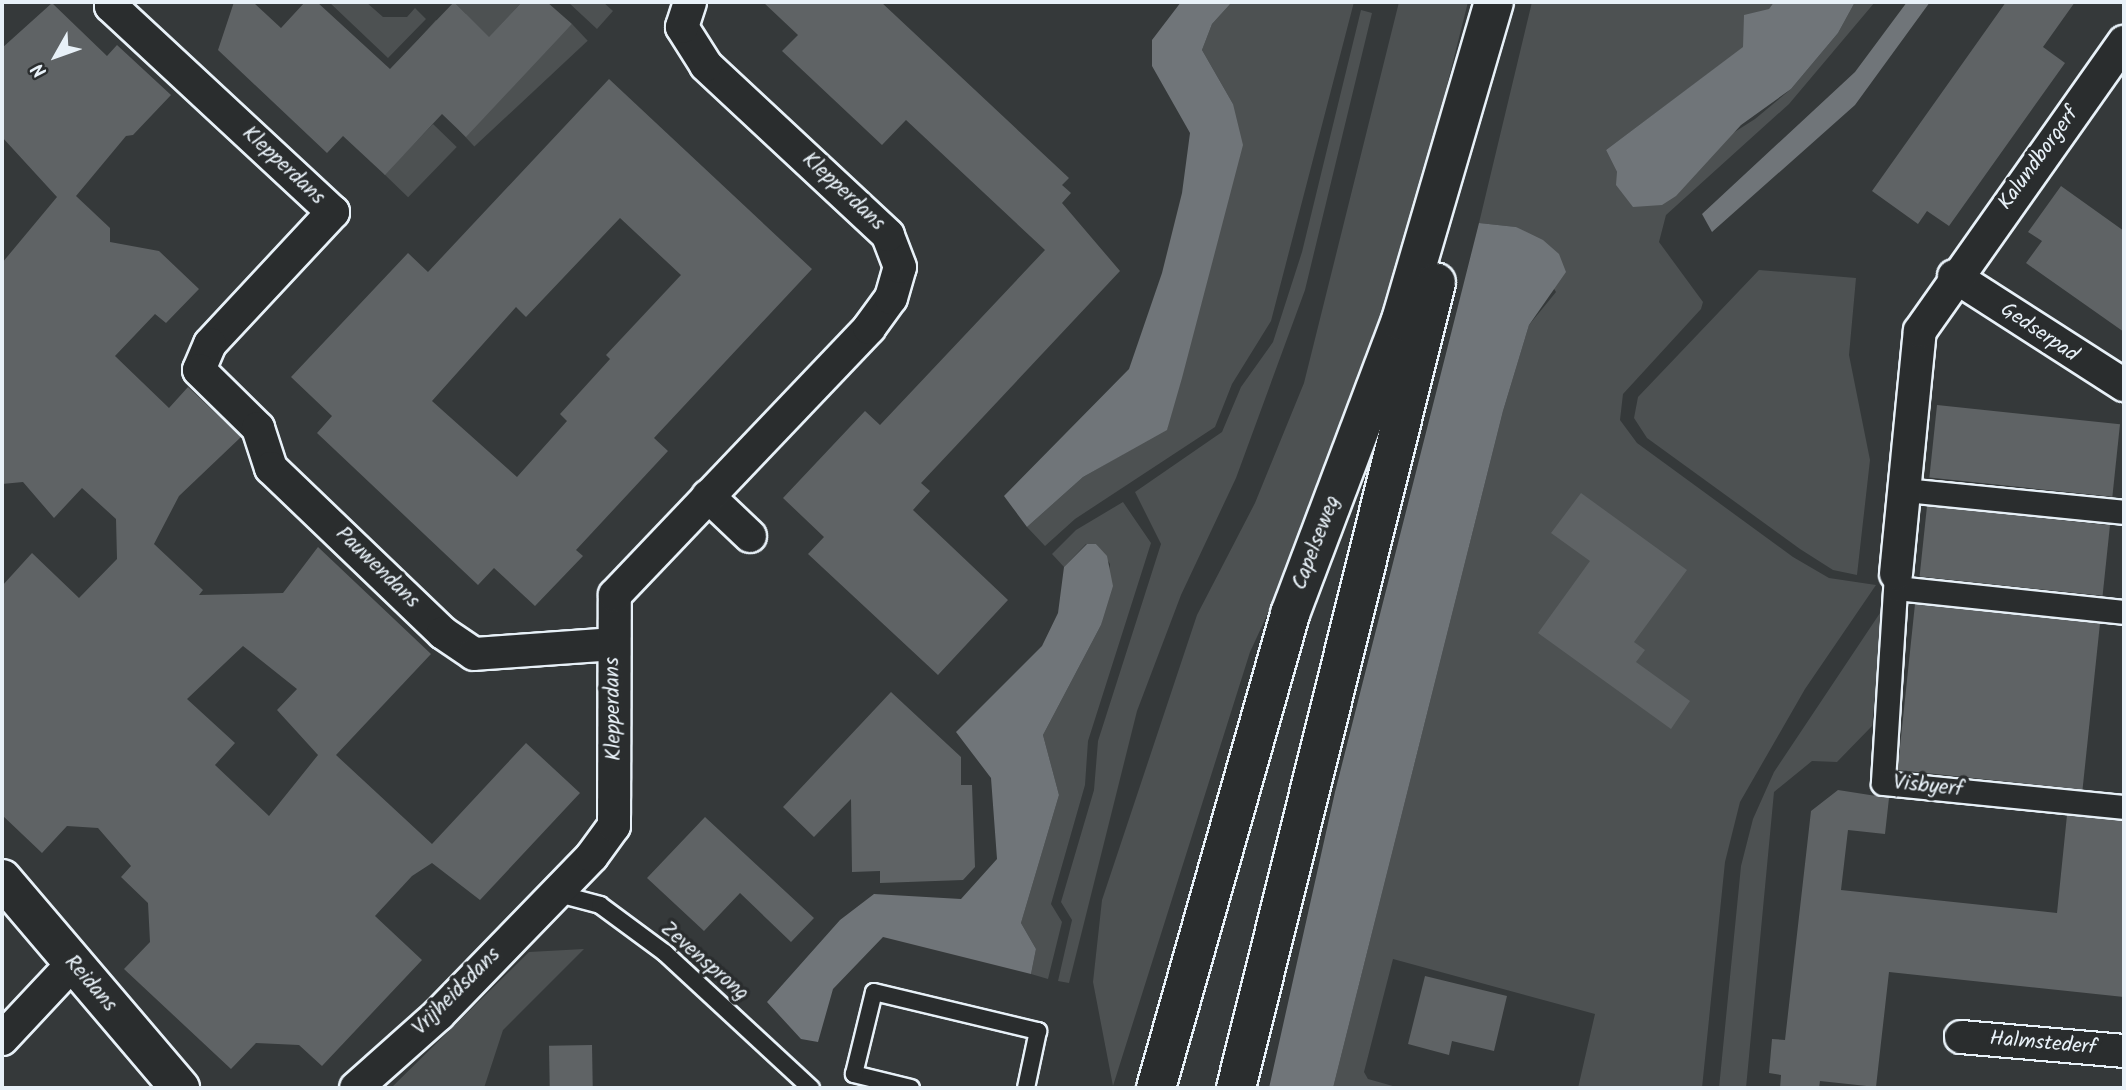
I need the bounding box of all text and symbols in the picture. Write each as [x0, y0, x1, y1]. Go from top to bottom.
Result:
north arrow [21, 21, 91, 91]
text: N [25, 55, 55, 84]
street label: Kalundborgerf [1993, 103, 2085, 215]
street label: Klepperdans [236, 121, 330, 211]
street label: Klepperdans [796, 147, 890, 237]
street label: Gedserpad [1995, 298, 2083, 368]
street label: Capelseweg [1287, 492, 1347, 594]
street label: Pauwendans [330, 522, 424, 614]
street label: Klepperdans [600, 657, 628, 761]
street label: Visbyerf [1892, 771, 1964, 803]
street label: Zevensprong [655, 917, 753, 1007]
street label: Vrijheidsdans [408, 943, 506, 1041]
street label: Reidans [58, 950, 122, 1018]
street label: Halmstederf [1989, 1027, 2097, 1061]

